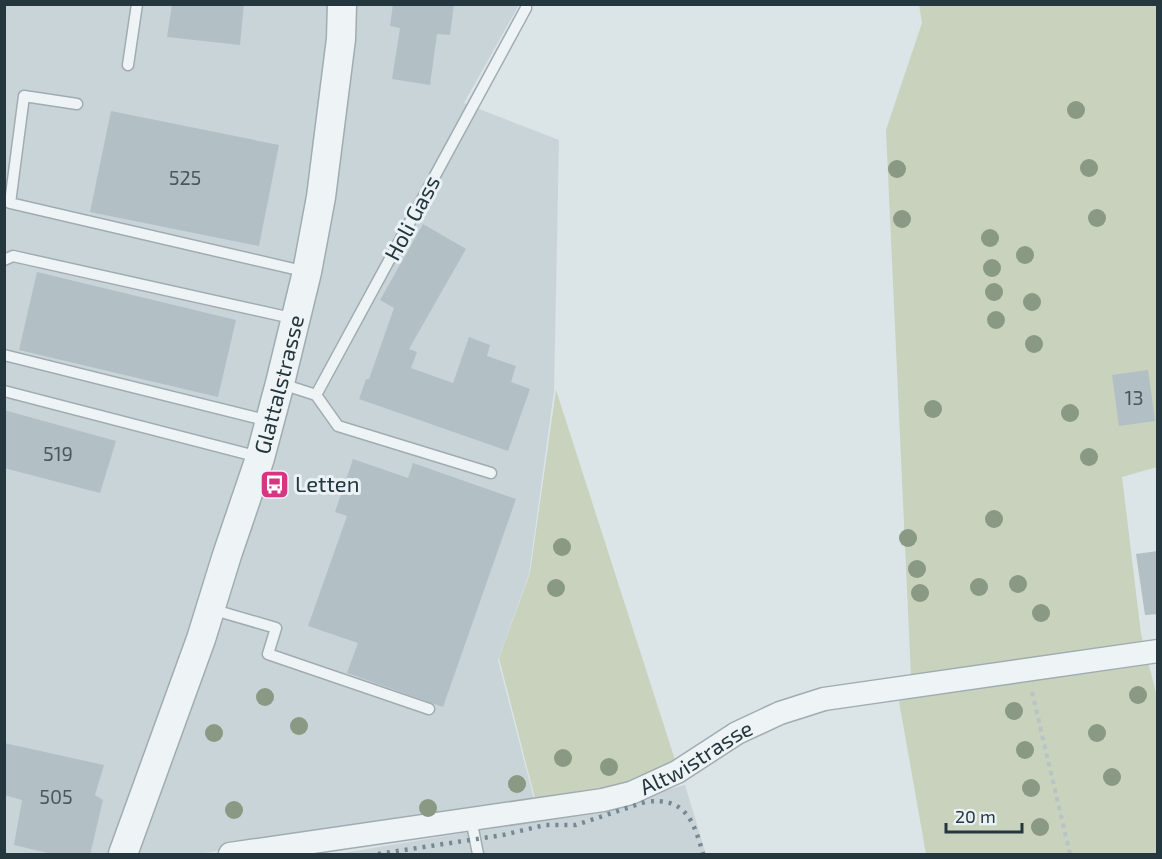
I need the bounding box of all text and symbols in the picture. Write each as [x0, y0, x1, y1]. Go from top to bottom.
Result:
house number: 525 [169, 165, 201, 189]
street label: Holi Gass [378, 171, 444, 264]
street label: Glattalstrasse [248, 312, 308, 457]
house number: 13 [1124, 385, 1144, 409]
house number: 519 [43, 441, 73, 465]
bus stop icon: Letten [258, 468, 290, 500]
place label: Letten [295, 470, 359, 496]
street label: Altwistrasse [635, 714, 756, 799]
house number: 505 [39, 784, 73, 808]
scale bar [946, 796, 1022, 834]
text: 20 m [955, 805, 996, 827]

